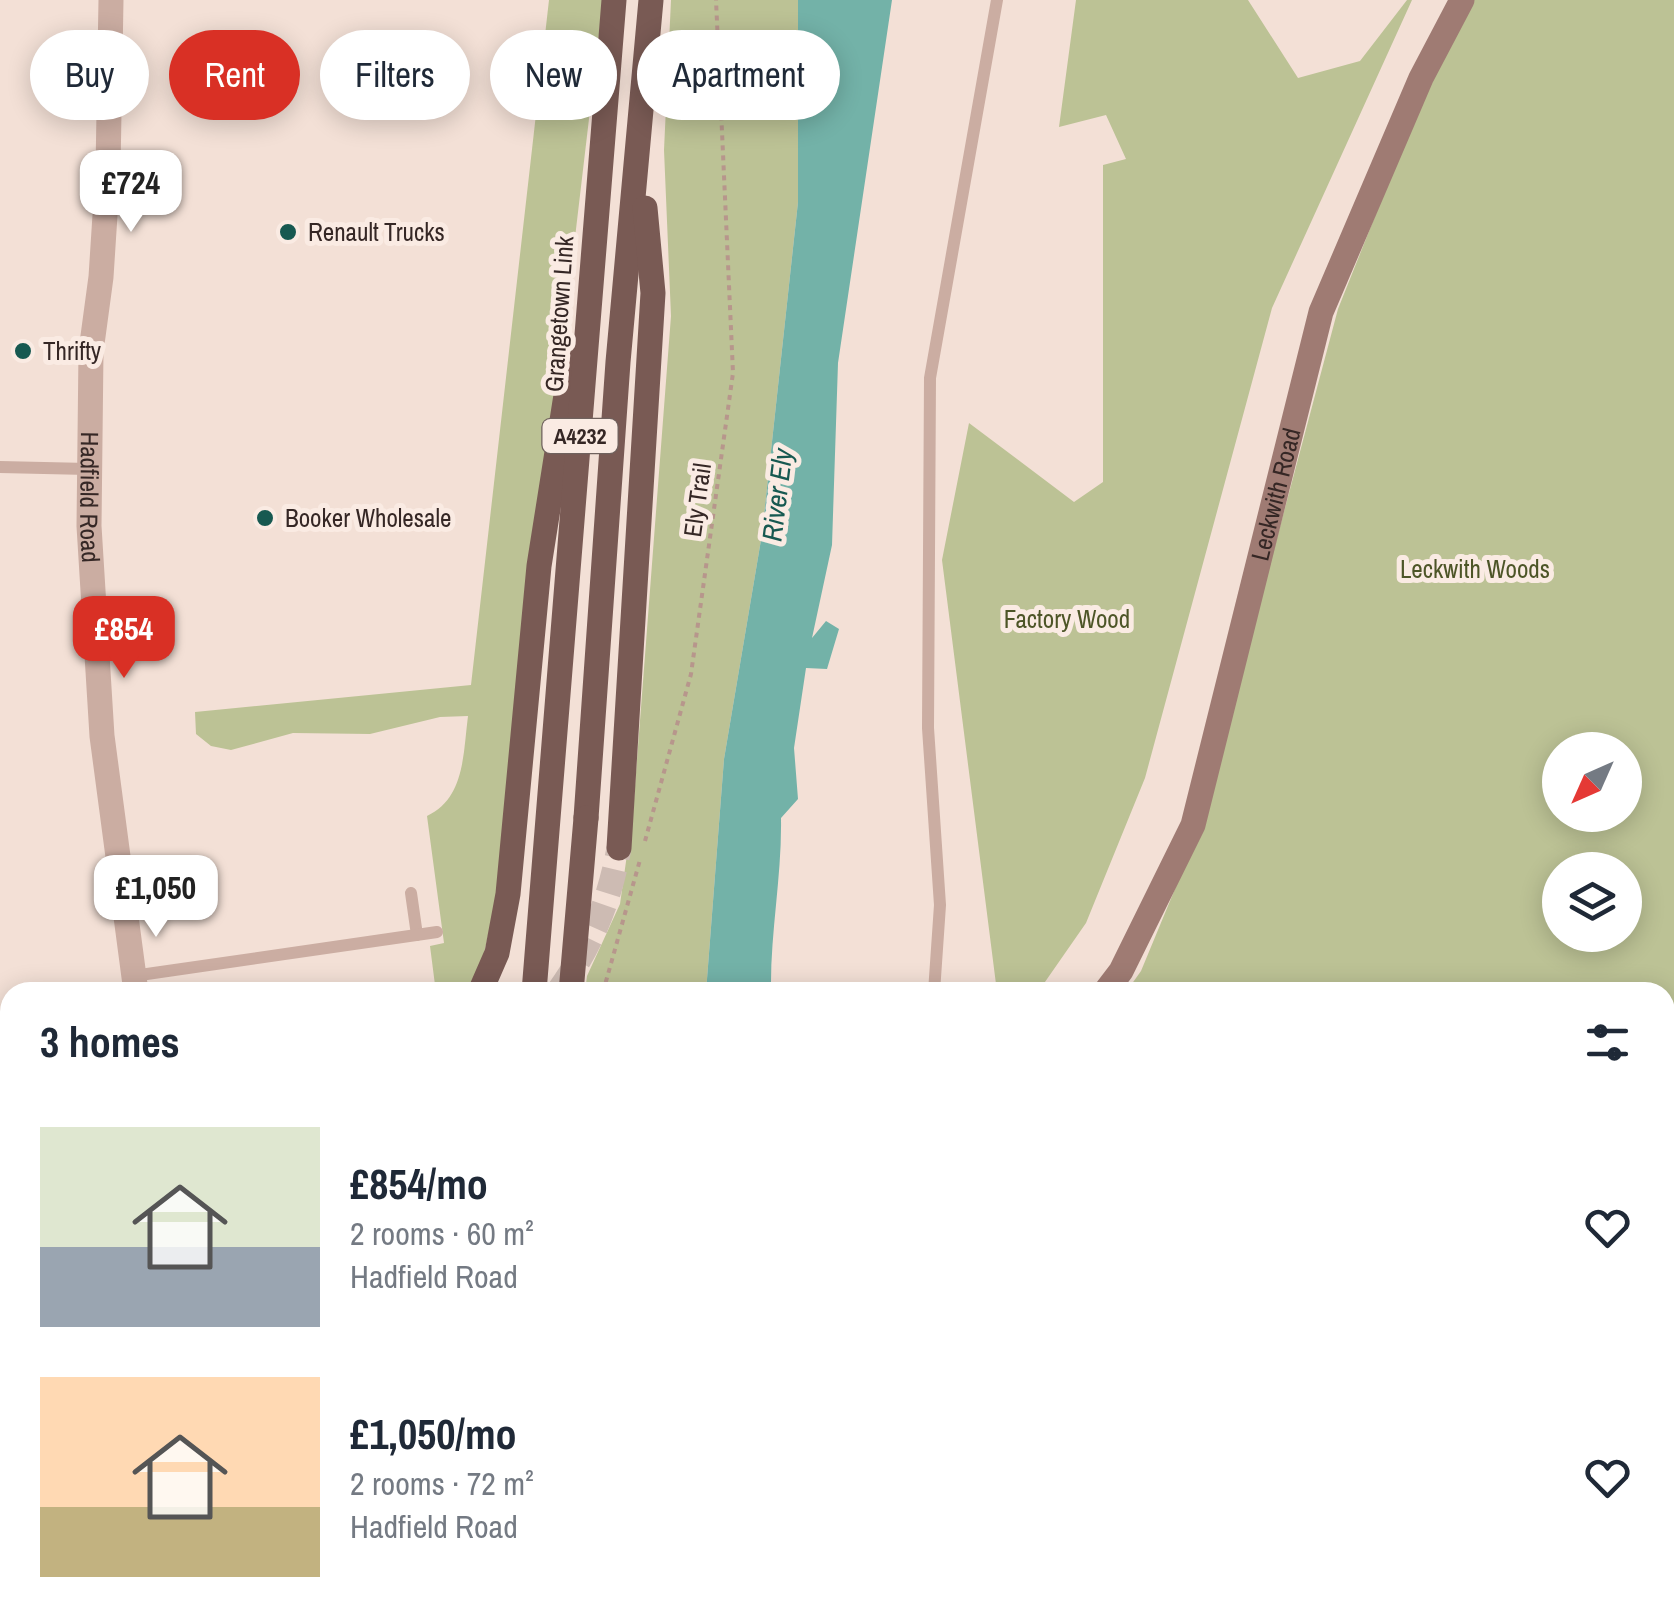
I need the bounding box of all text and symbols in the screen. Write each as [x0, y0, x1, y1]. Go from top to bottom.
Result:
chip: Buy [30, 30, 149, 120]
chip: Rent [169, 30, 300, 120]
chip: Filters [320, 30, 470, 120]
chip: New [490, 30, 617, 120]
chip: Apartment [637, 30, 840, 120]
pin: £724 [72, 150, 190, 235]
text: £724 [102, 161, 160, 204]
place label: Renault Trucks [308, 215, 445, 249]
marker: Renault Trucks [277, 221, 299, 243]
street label: Grangetown Link [537, 234, 581, 393]
place label: Thrifty [43, 334, 102, 368]
marker: Thrifty [12, 340, 34, 362]
road number: A4232 [542, 419, 618, 453]
street label: Leckwith Road [1243, 424, 1308, 564]
street label: Hadfield Road [72, 431, 108, 564]
water label: River Ely [752, 445, 802, 544]
street label: Ely Trail [675, 461, 719, 539]
place label: Booker Wholesale [285, 501, 451, 535]
marker: Booker Wholesale [254, 507, 276, 529]
park label: Leckwith Woods [1400, 552, 1550, 586]
pin: £854 [65, 596, 183, 681]
park label: Factory Wood [1004, 602, 1130, 636]
text: £854 [95, 607, 153, 650]
north arrow [1542, 732, 1642, 832]
map controls [1542, 732, 1642, 952]
button: layers [1542, 852, 1642, 952]
pin: £1,050 [75, 855, 237, 940]
text: £1,050 [116, 866, 196, 909]
text: 3 homes [40, 1014, 180, 1070]
icon: filters [1580, 1015, 1635, 1070]
text: £854/mo [350, 1156, 488, 1212]
icon: home [120, 1167, 240, 1287]
icon: heart [1580, 1200, 1635, 1255]
text: 2 rooms · 60 m² [350, 1212, 534, 1255]
text: Hadfield Road [350, 1255, 518, 1298]
text: £1,050/mo [350, 1406, 517, 1462]
icon: home [120, 1417, 240, 1537]
icon: heart [1580, 1450, 1635, 1505]
text: 2 rooms · 72 m² [350, 1462, 534, 1505]
text: Hadfield Road [350, 1505, 518, 1548]

